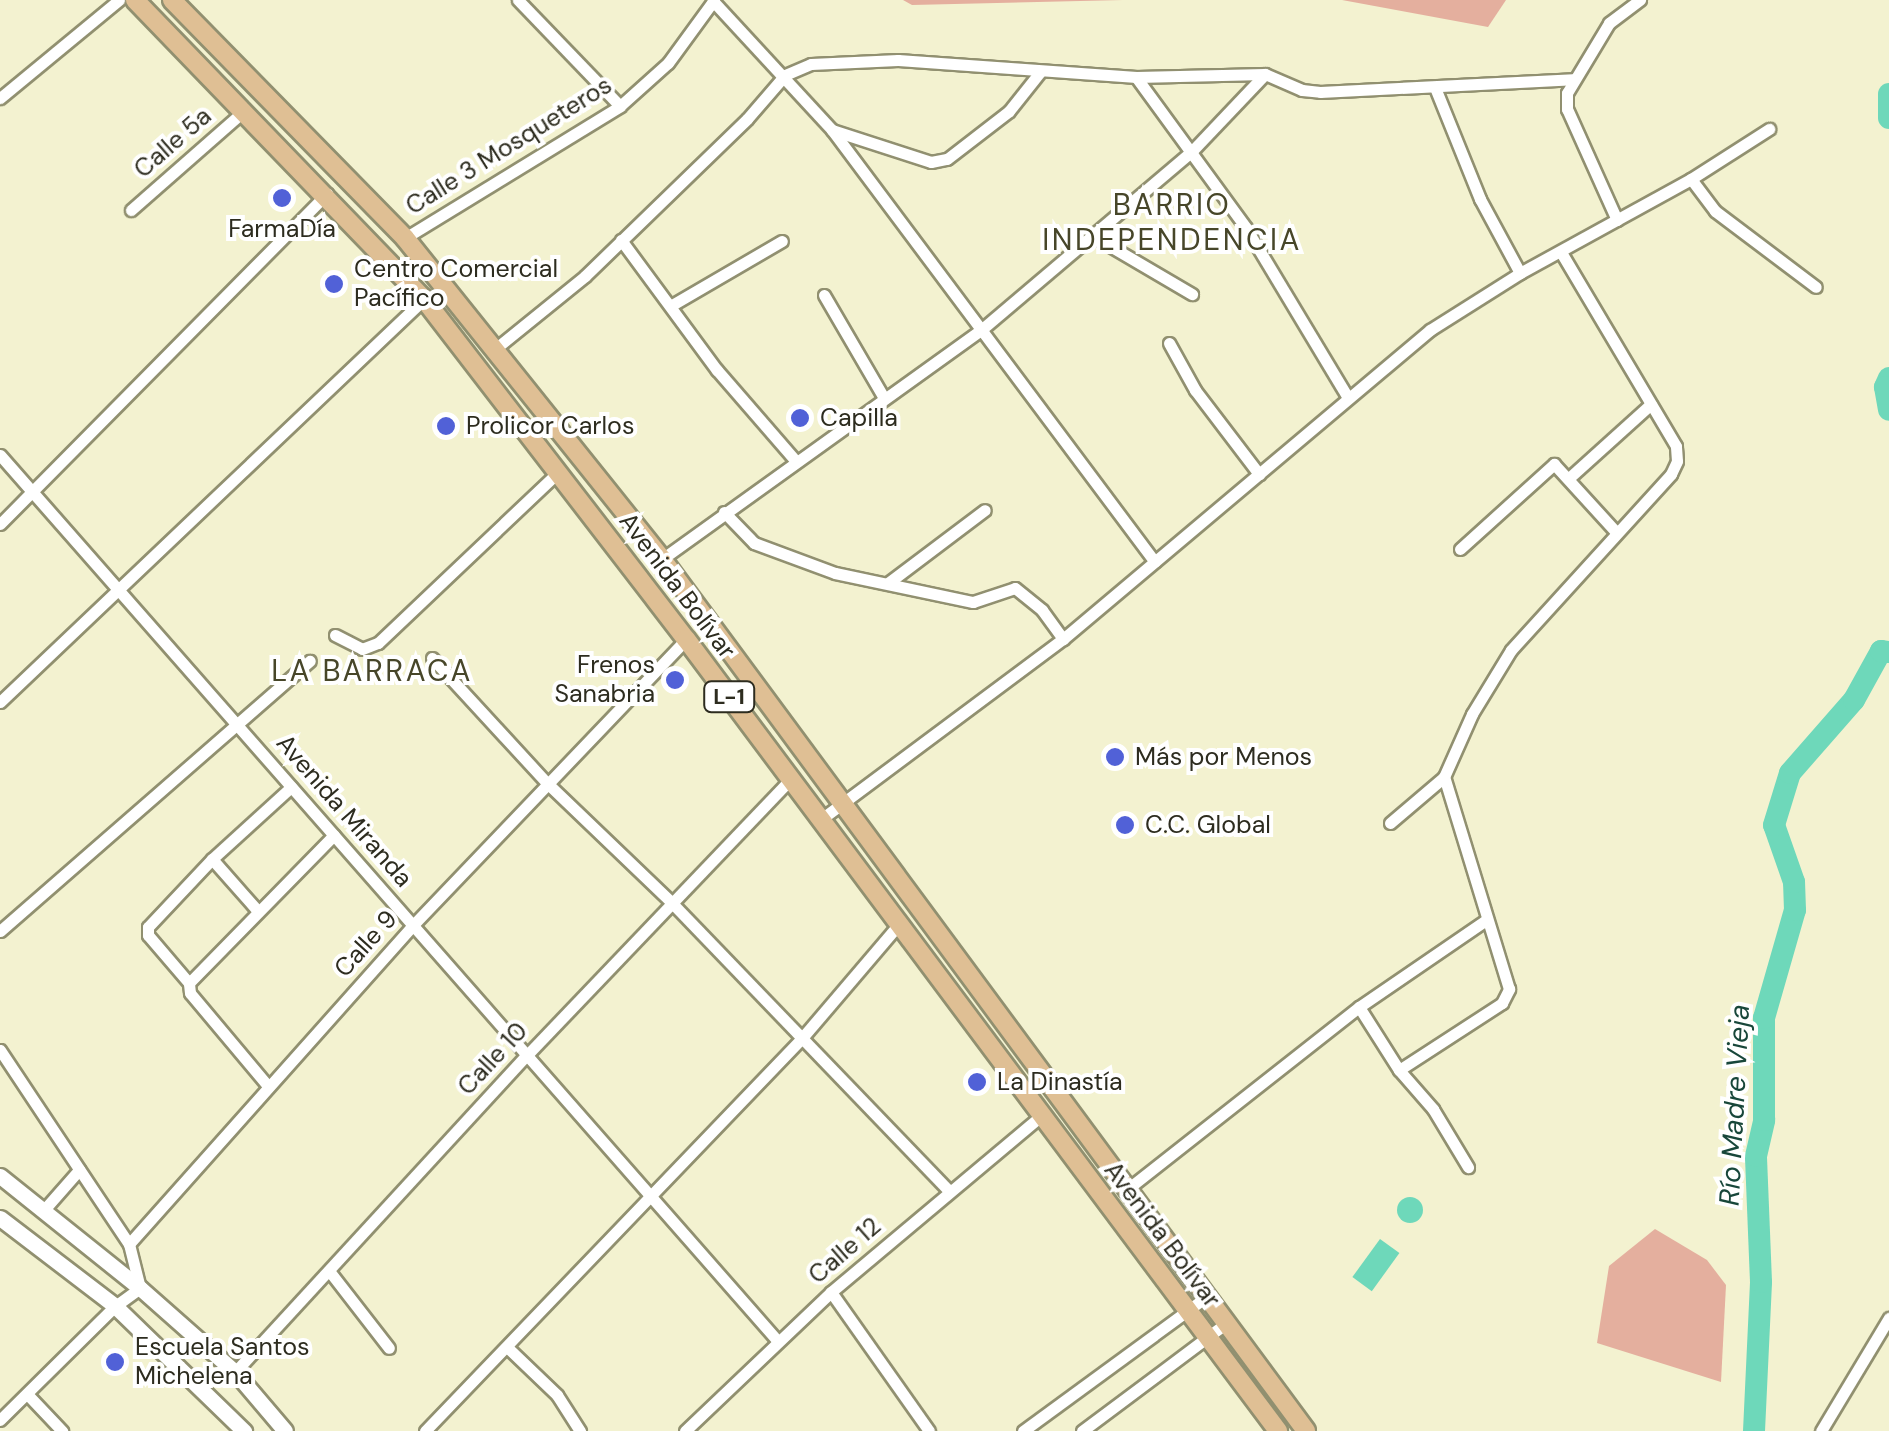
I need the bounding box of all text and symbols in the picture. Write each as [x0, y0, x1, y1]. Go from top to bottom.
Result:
street label: Calle 3 Mosqueteros [401, 71, 617, 221]
street label: Calle 5a [128, 101, 218, 185]
marker: FarmaDía [271, 187, 293, 209]
district label: BARRIO INDEPENDENCIA [1042, 187, 1302, 258]
place label: FarmaDía [228, 214, 336, 244]
place label: Centro Comercial Pacífico [354, 255, 558, 314]
marker: Centro Comercial Pacífico [323, 273, 345, 295]
place label: Capilla [820, 403, 898, 433]
marker: Capilla [789, 407, 811, 429]
place label: Prolicor Carlos [466, 411, 634, 441]
marker: Prolicor Carlos [435, 415, 457, 437]
street label: Avenida Bolívar [612, 507, 742, 665]
place label: Frenos Sanabria [554, 651, 655, 710]
district label: LA BARRACA [271, 653, 473, 689]
marker: Frenos Sanabria [664, 669, 686, 691]
road number: L-1 [702, 680, 756, 714]
street label: Avenida Miranda [270, 729, 418, 893]
place label: Más por Menos [1135, 742, 1312, 772]
marker: Más por Menos [1104, 746, 1126, 768]
place label: C.C. Global [1145, 810, 1271, 840]
marker: C.C. Global [1114, 814, 1136, 836]
street label: Calle 9 [328, 905, 404, 983]
water label: Río Madre Vieja [1713, 1003, 1757, 1207]
street label: Calle 10 [452, 1016, 534, 1102]
place label: La Dinastía [997, 1067, 1123, 1097]
marker: La Dinastía [966, 1071, 988, 1093]
street label: Avenida Bolívar [1097, 1156, 1227, 1314]
street label: Calle 12 [803, 1212, 887, 1290]
place label: Escuela Santos Michelena [135, 1333, 310, 1392]
marker: Escuela Santos Michelena [104, 1351, 126, 1373]

